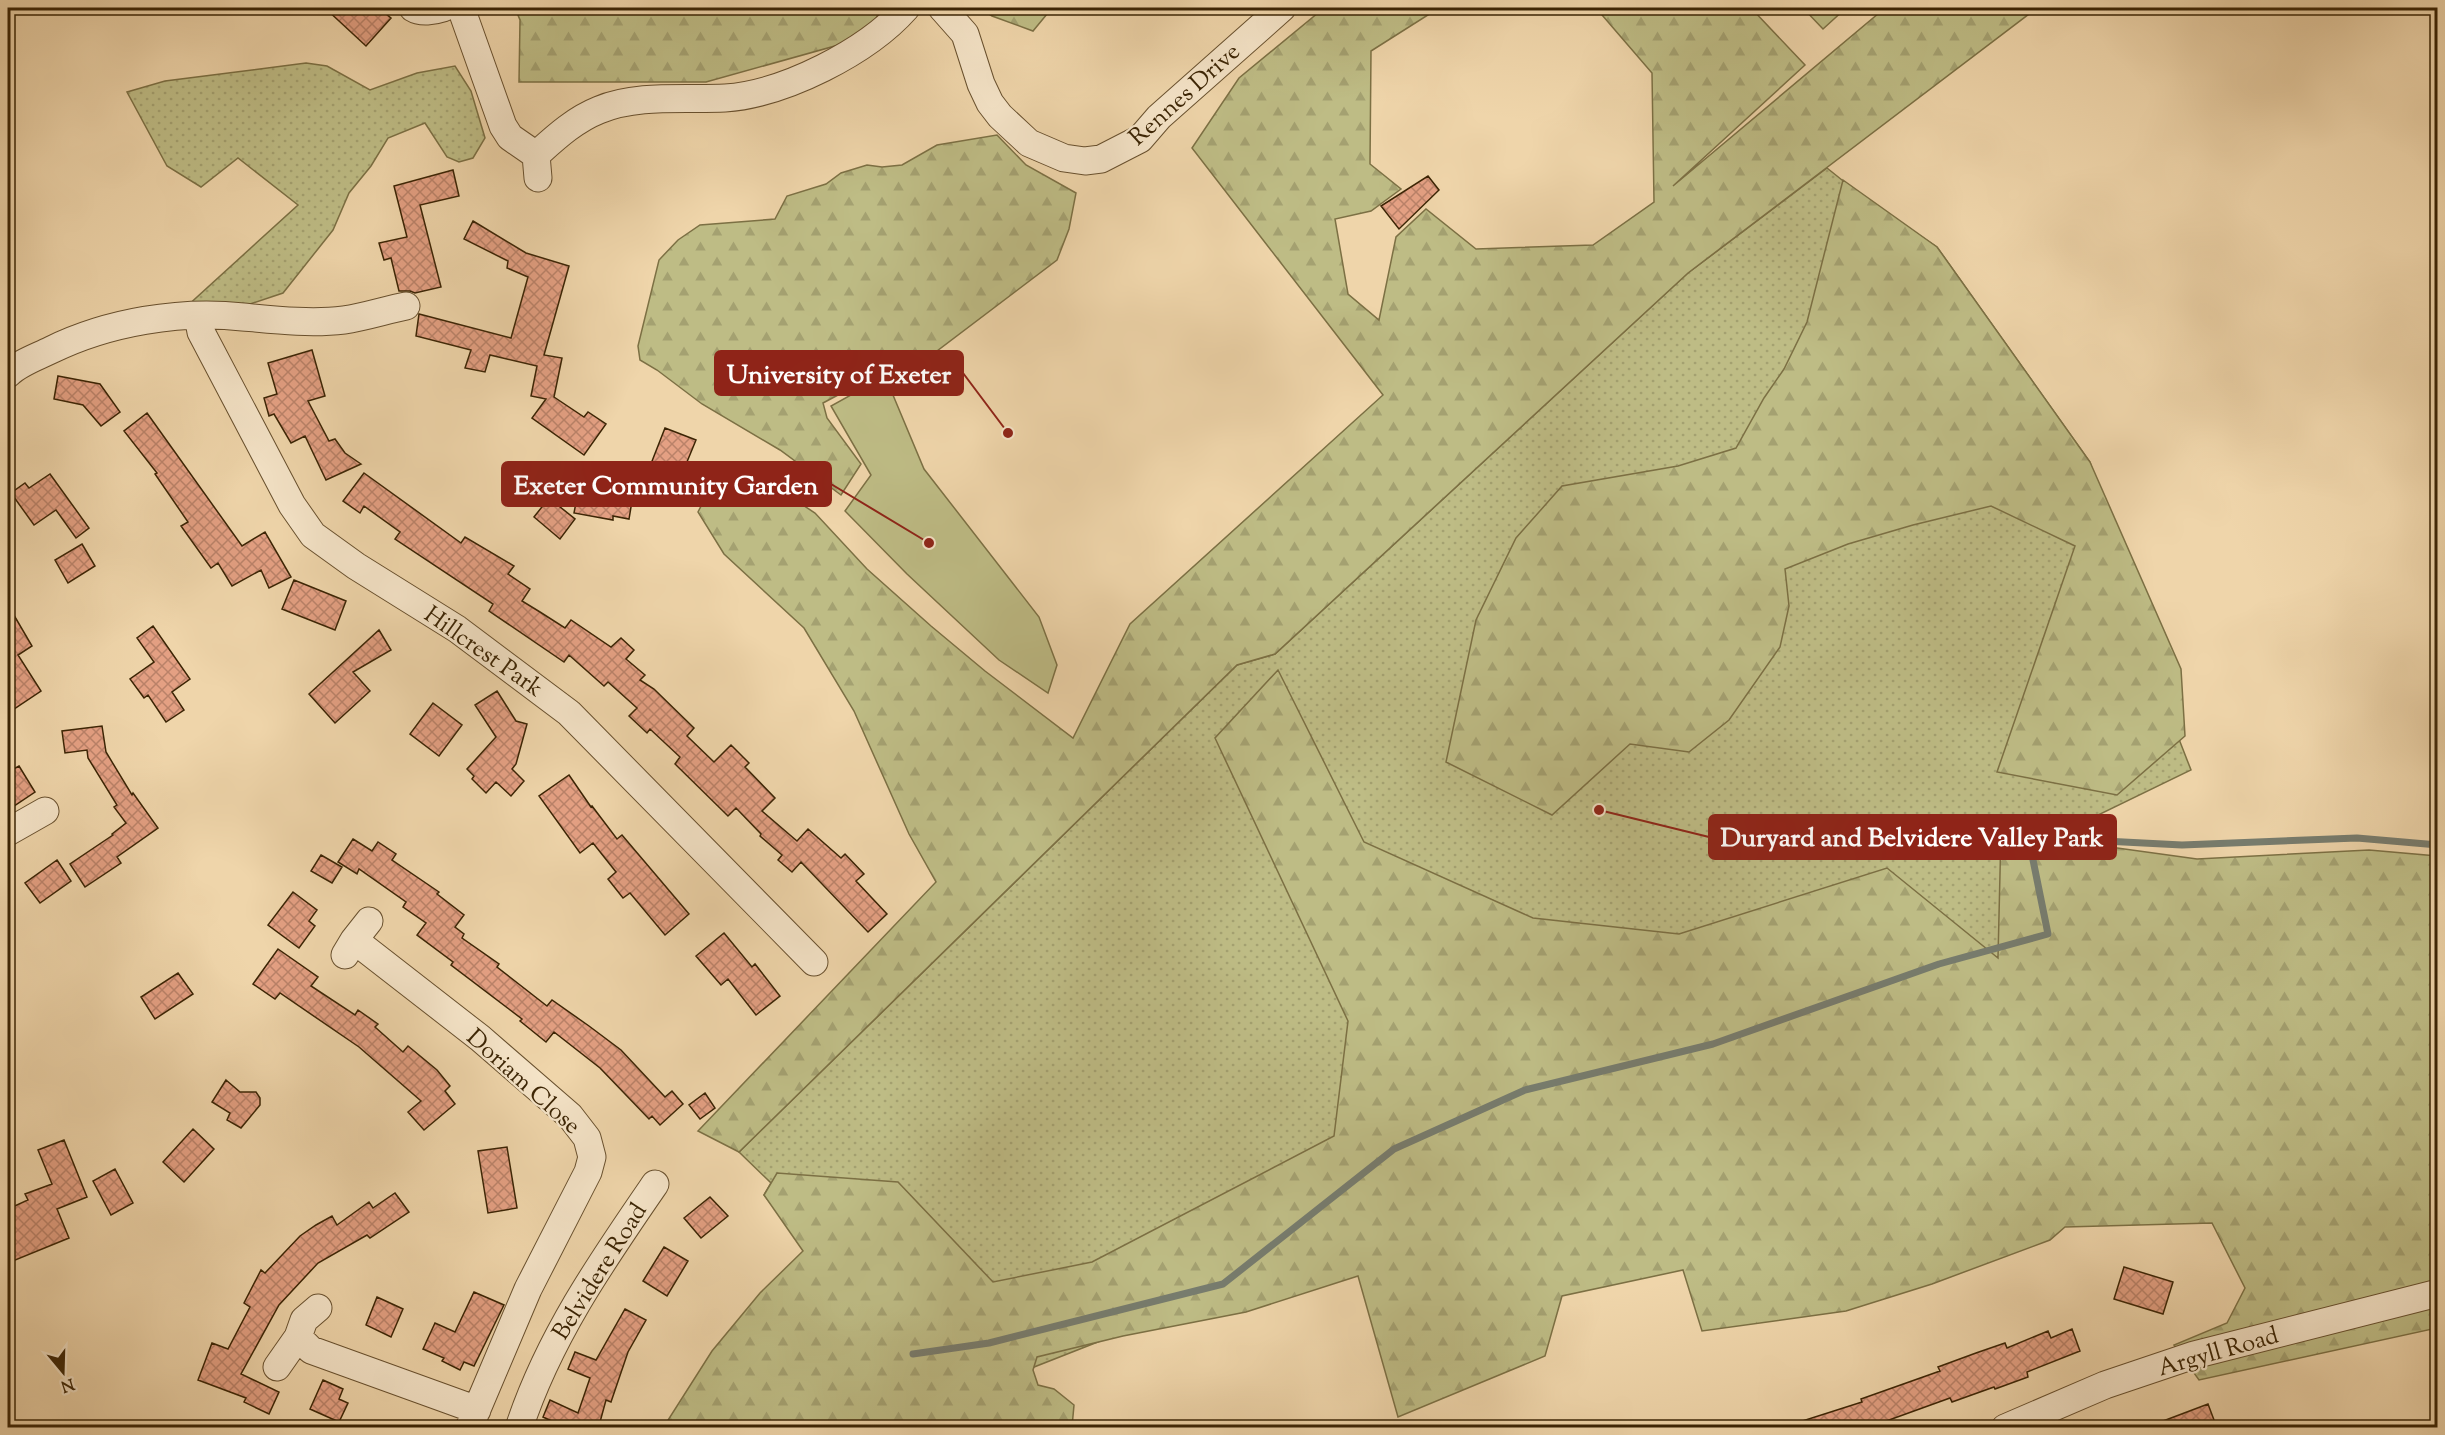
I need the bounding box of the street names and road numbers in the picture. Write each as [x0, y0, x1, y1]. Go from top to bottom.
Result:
street label: Rennes Drive [1122, 36, 1248, 155]
street label: Hillcrest Park [416, 599, 549, 706]
street label: Doriam Close [458, 1022, 587, 1143]
street label: Belvidere Road [545, 1197, 657, 1347]
street label: Argyll Road [2154, 1319, 2283, 1386]

